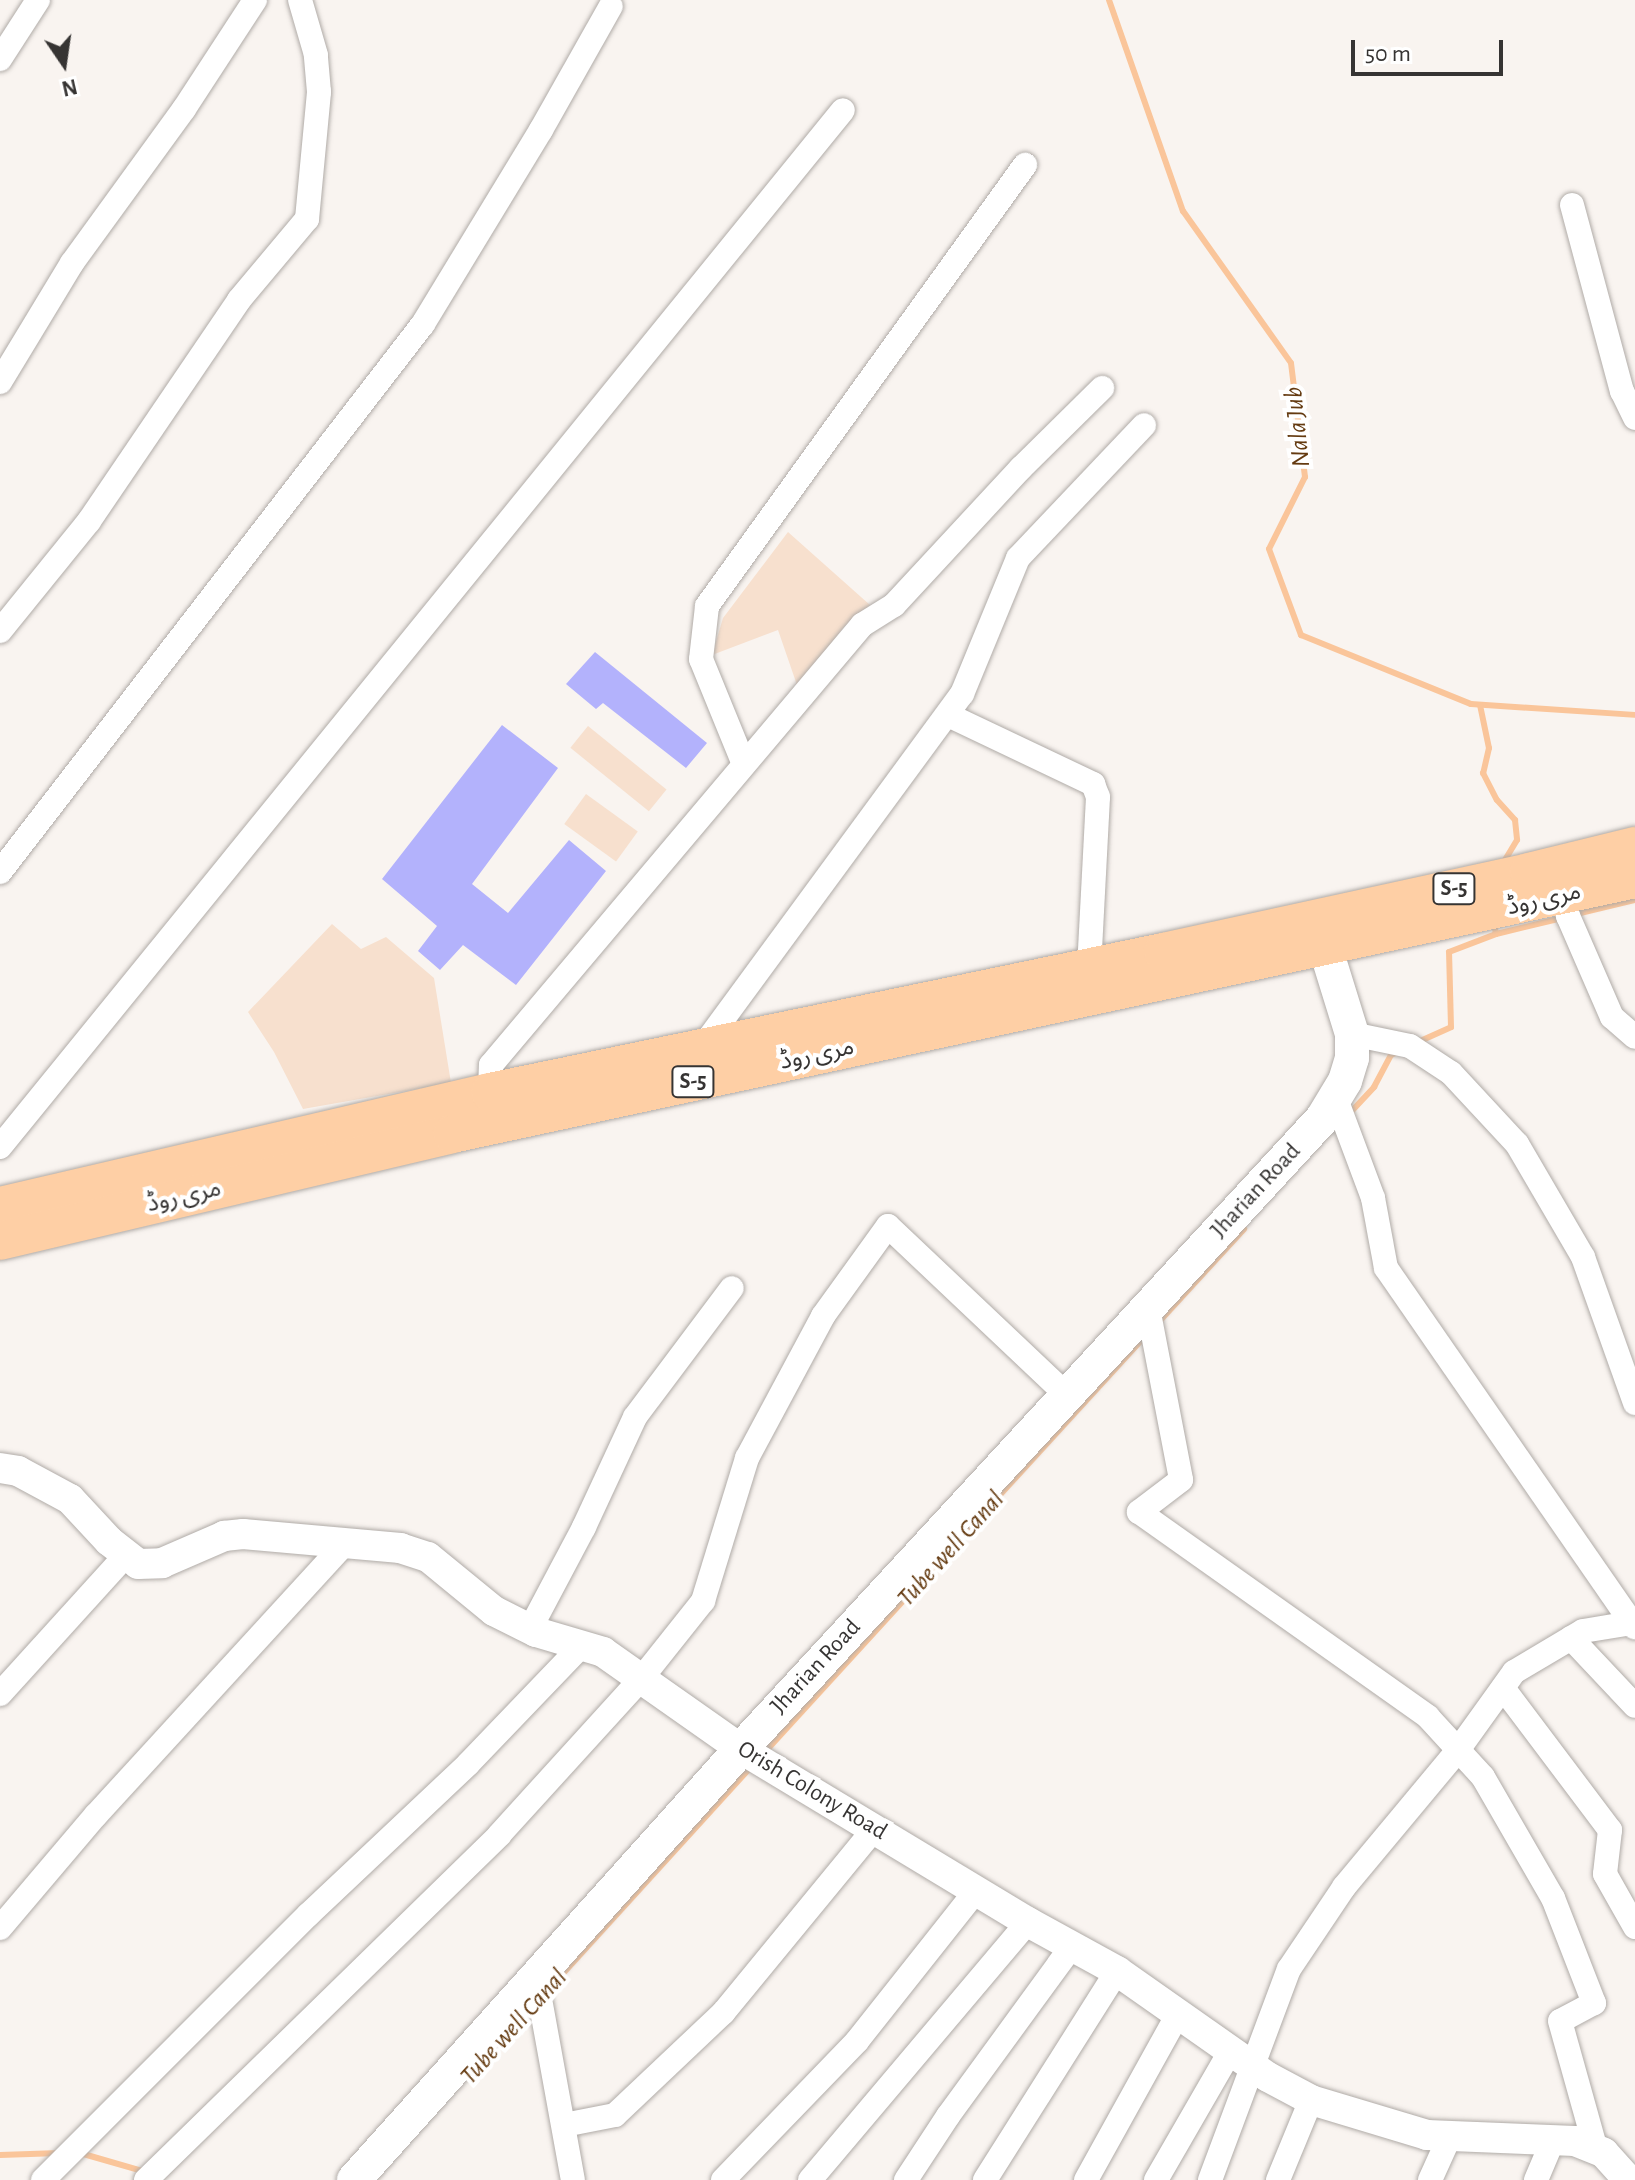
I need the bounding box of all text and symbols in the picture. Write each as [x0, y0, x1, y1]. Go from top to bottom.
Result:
north arrow [24, 24, 104, 104]
scale bar [1355, 24, 1507, 74]
text: 50 m [1365, 42, 1411, 66]
text: N [59, 75, 79, 100]
water label: Nala Jub [1278, 385, 1318, 469]
road number: S-5 [1432, 871, 1476, 907]
street label: مری روڈ [1504, 878, 1584, 922]
street label: مری روڈ [777, 1033, 857, 1077]
road number: S-5 [671, 1064, 715, 1100]
street label: Jharian Road [1205, 1138, 1307, 1244]
street label: مری روڈ [144, 1175, 224, 1219]
water label: Tube well Canal [891, 1485, 1011, 1613]
street label: Jharian Road [765, 1614, 867, 1720]
street label: Orish Colony Road [732, 1735, 892, 1847]
water label: Tube well Canal [454, 1963, 574, 2091]

